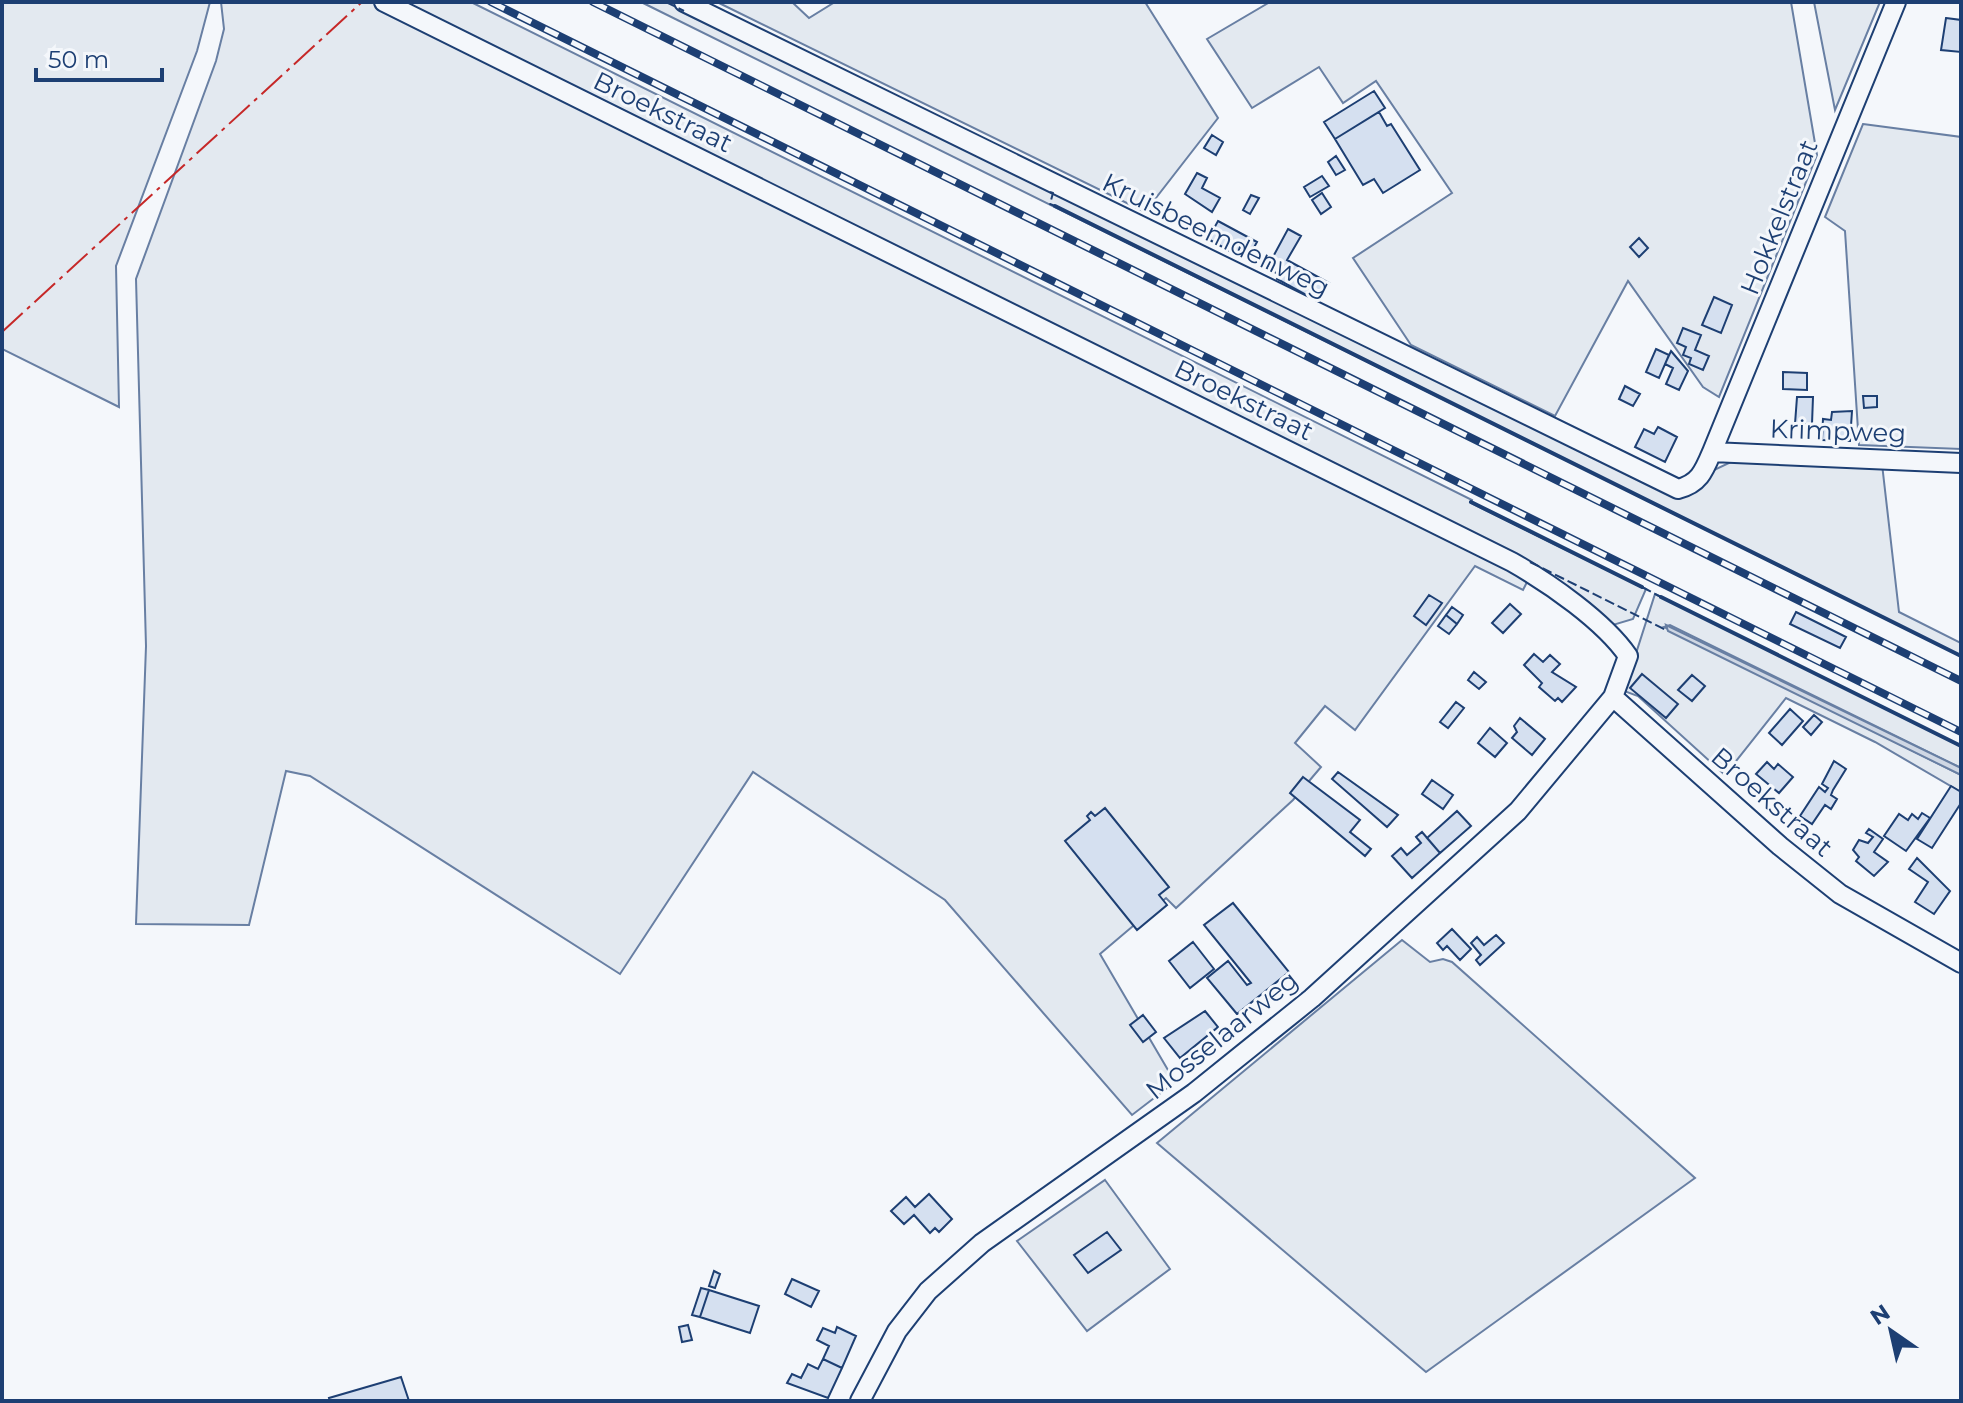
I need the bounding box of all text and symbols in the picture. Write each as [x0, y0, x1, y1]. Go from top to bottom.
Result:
scale bar [36, 32, 162, 82]
text: 50 m [48, 45, 109, 74]
street label: Broekstraat [588, 65, 738, 159]
street label: Hokkelstraat [1733, 135, 1825, 299]
street label: Kruisbeemdenweg [1097, 166, 1335, 304]
street label: Broekstraat [1169, 353, 1319, 447]
street label: Krimpweg [1769, 413, 1907, 449]
street label: Broekstraat [1705, 740, 1839, 864]
street label: Mosselaarweg [1139, 964, 1305, 1106]
north arrow [1851, 1291, 1931, 1371]
text: N [1865, 1299, 1895, 1331]

